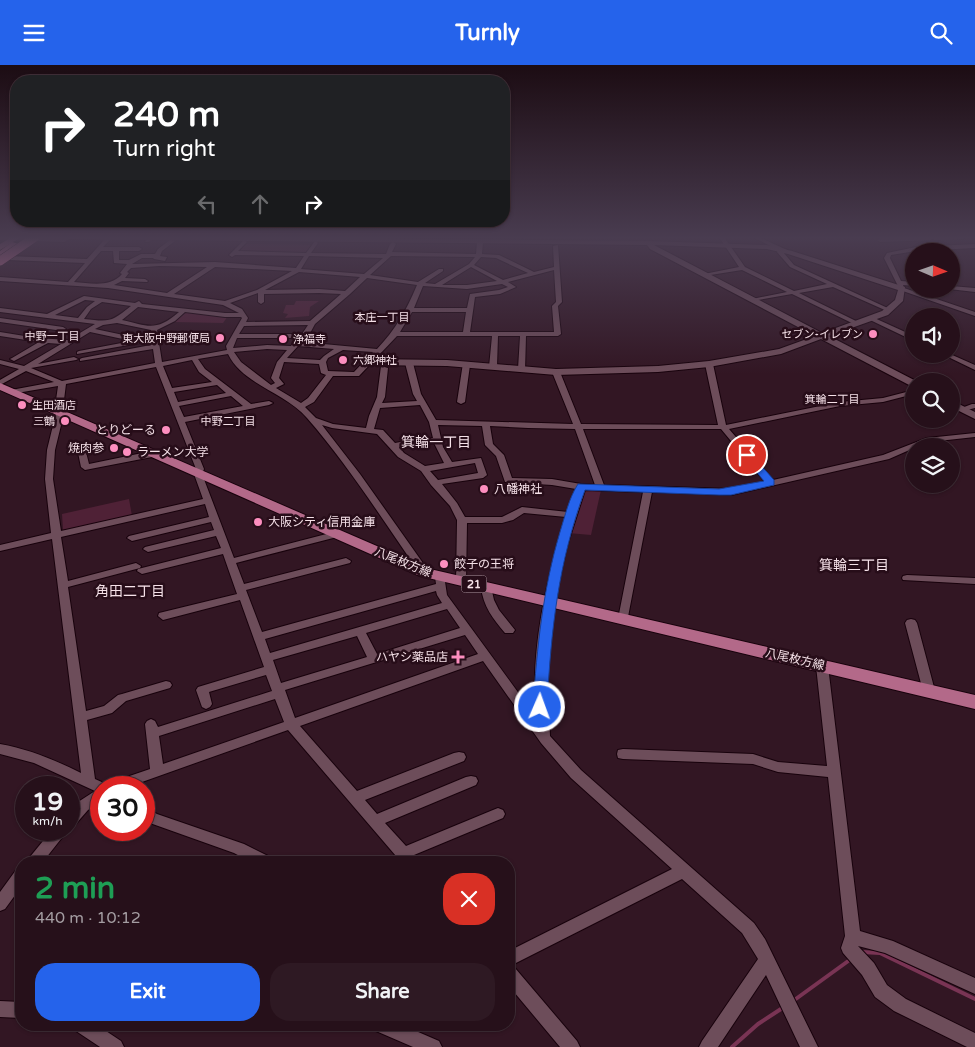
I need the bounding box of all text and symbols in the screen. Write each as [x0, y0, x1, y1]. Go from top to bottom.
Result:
icon: menu [20, 19, 48, 47]
icon: search [927, 19, 955, 47]
text: Turnly [455, 20, 520, 46]
text: 240 m [113, 94, 220, 136]
icon: right [30, 95, 95, 160]
text: Turn right [113, 136, 215, 162]
icon: left [193, 190, 221, 218]
icon: ahead [246, 190, 274, 218]
icon: right [299, 190, 327, 218]
north arrow [905, 243, 960, 297]
map controls [905, 243, 960, 493]
button: sound [905, 308, 960, 363]
district label: 本庄一丁目 [355, 311, 410, 324]
place label: セブン-イレブン [782, 328, 863, 341]
marker: セブン-イレブン [867, 328, 879, 340]
district label: 中野一丁目 [25, 330, 80, 343]
place label: 東大阪中野郵便局 [122, 332, 210, 345]
marker: 東大阪中野郵便局 [214, 332, 226, 344]
marker: 浄福寺 [277, 333, 289, 345]
place label: 浄福寺 [293, 333, 326, 346]
marker: 六郷神社 [337, 354, 349, 366]
place label: 六郷神社 [353, 354, 397, 367]
button: search [905, 373, 960, 428]
district label: 箕輪二丁目 [805, 393, 860, 406]
marker: 生田酒店 [16, 399, 28, 411]
place label: 生田酒店 [32, 399, 76, 412]
place label: 三鶴 [33, 415, 55, 428]
marker: 三鶴 [59, 415, 71, 427]
district label: 中野二丁目 [201, 415, 256, 428]
place label: とりどーる [96, 423, 156, 437]
marker: とりどーる [160, 424, 172, 436]
district label: 箕輪一丁目 [401, 434, 471, 451]
pin [726, 434, 768, 476]
button: layers [905, 438, 960, 493]
place label: 焼肉参 [68, 441, 104, 455]
icon: arrive [733, 441, 761, 469]
marker: 焼肉参 [108, 442, 120, 454]
place label: ラーメン大学 [137, 445, 209, 459]
marker: ラーメン大学 [121, 446, 133, 458]
place label: 八幡神社 [494, 482, 542, 496]
marker: 八幡神社 [478, 483, 490, 495]
place label: 大阪シティ信用金庫 [268, 515, 375, 529]
marker: 大阪シティ信用金庫 [252, 516, 264, 528]
street label: 八尾枚方線 [373, 544, 433, 580]
place label: 餃子の王将 [454, 557, 514, 571]
district label: 箕輪三丁目 [819, 557, 889, 574]
marker: 餃子の王将 [438, 558, 450, 570]
road number: 21 [462, 575, 486, 593]
district label: 角田二丁目 [95, 583, 165, 600]
street label: 八尾枚方線 [764, 645, 826, 673]
place label: ハヤシ薬品店 [376, 650, 448, 664]
marker: ハヤシ薬品店 [452, 651, 464, 663]
position arrow [513, 680, 565, 732]
speed limit sign: 30 [90, 776, 155, 841]
text: 19 [32, 787, 63, 817]
text: km/h [32, 814, 63, 828]
text: 2 min [35, 870, 115, 907]
button: close [443, 873, 495, 925]
text: 440 m · 10:12 [35, 908, 141, 928]
button: Exit [35, 963, 260, 1021]
button: Share [270, 963, 495, 1021]

